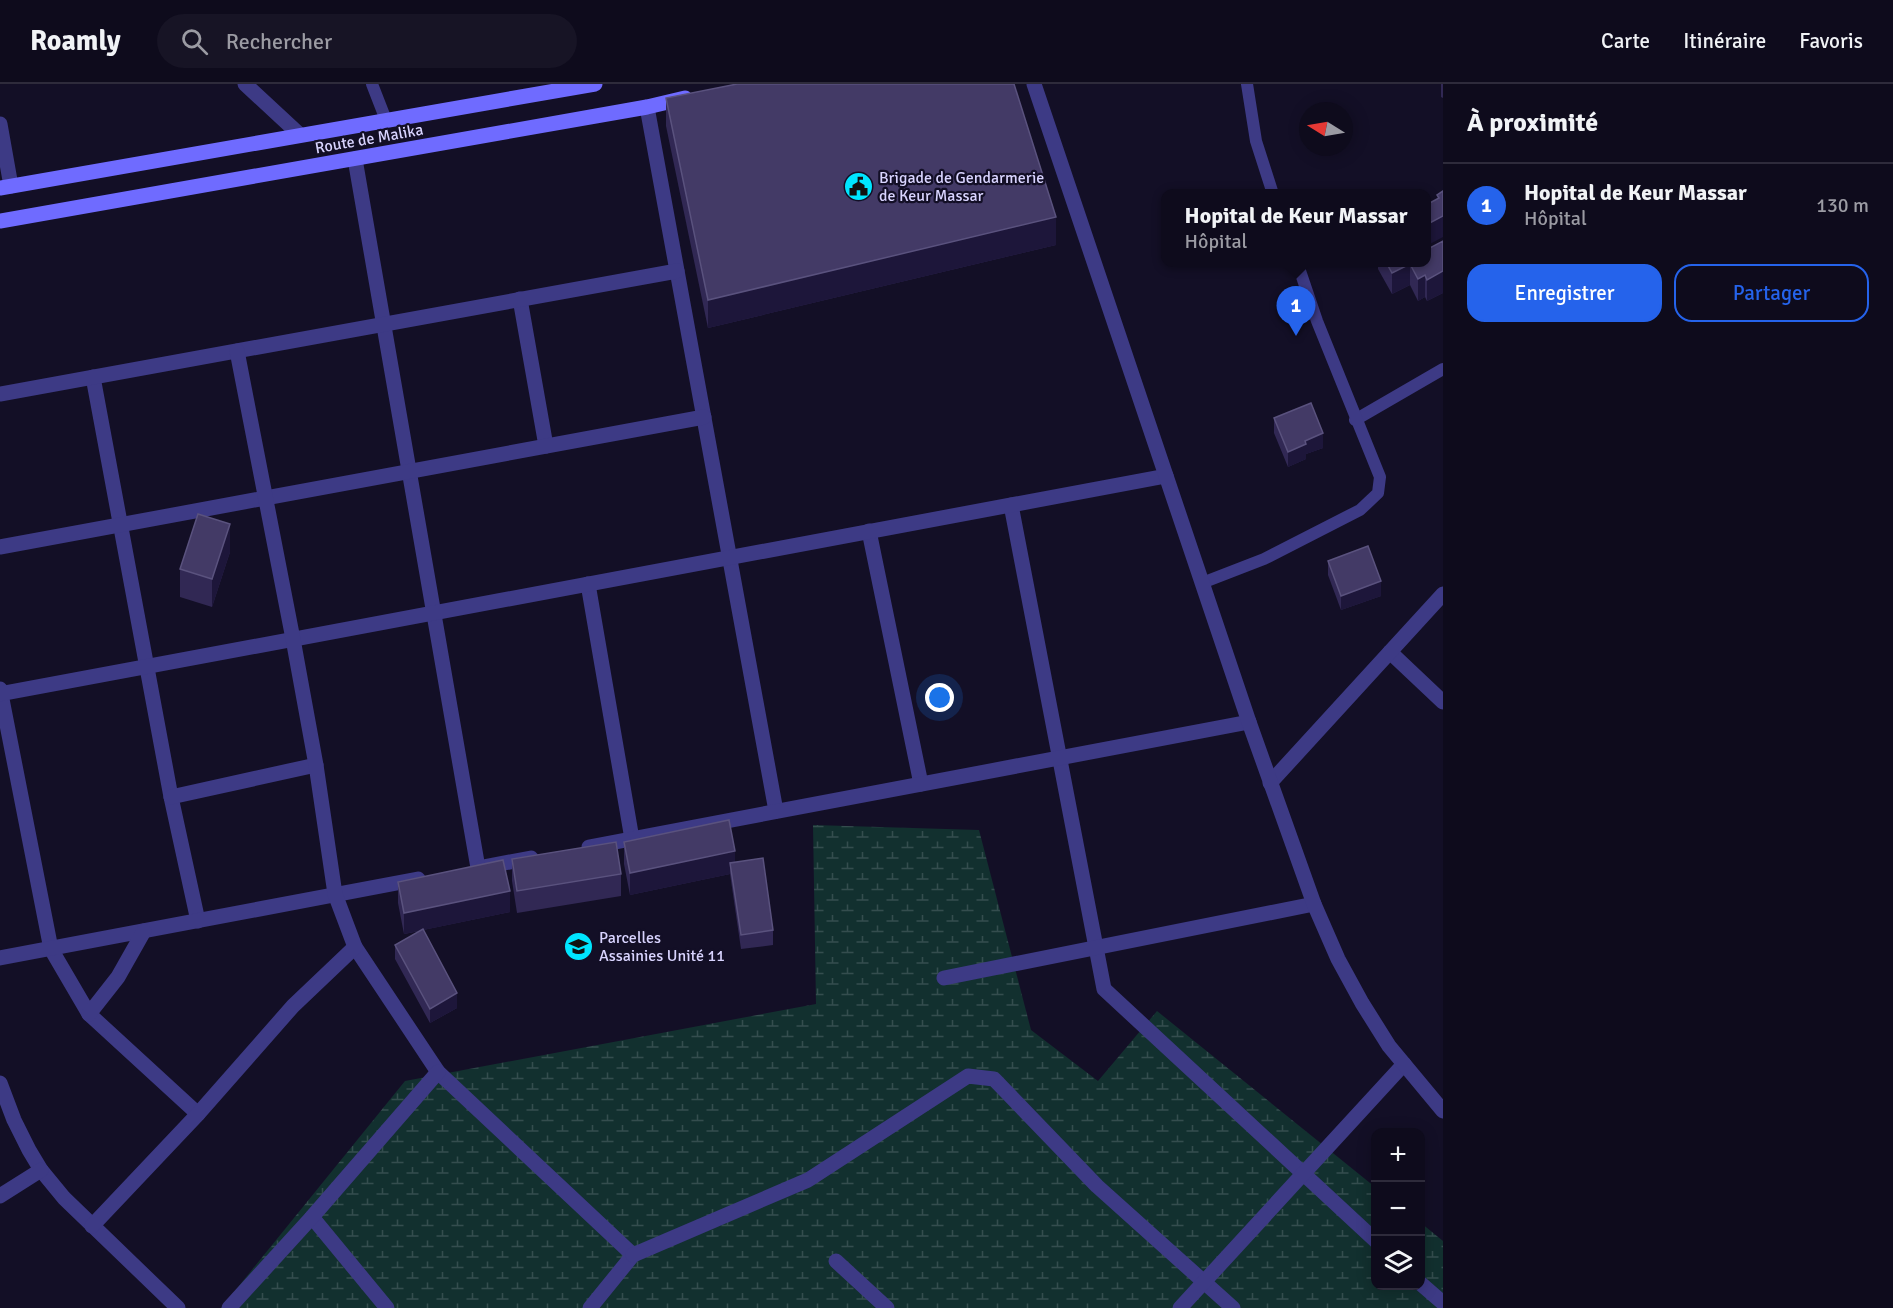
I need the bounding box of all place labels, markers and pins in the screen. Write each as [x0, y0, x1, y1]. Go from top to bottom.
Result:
place label: Brigade de Gendarmerie de Keur Massar [879, 168, 1044, 206]
public building icon: Brigade de Gendarmerie de Keur Massar [842, 170, 874, 202]
pin: 1 [1276, 286, 1316, 336]
place label: Parcelles Assainies Unité 11 [599, 928, 725, 966]
school or university icon: Parcelles Assainies Unité 11 [562, 930, 594, 962]

